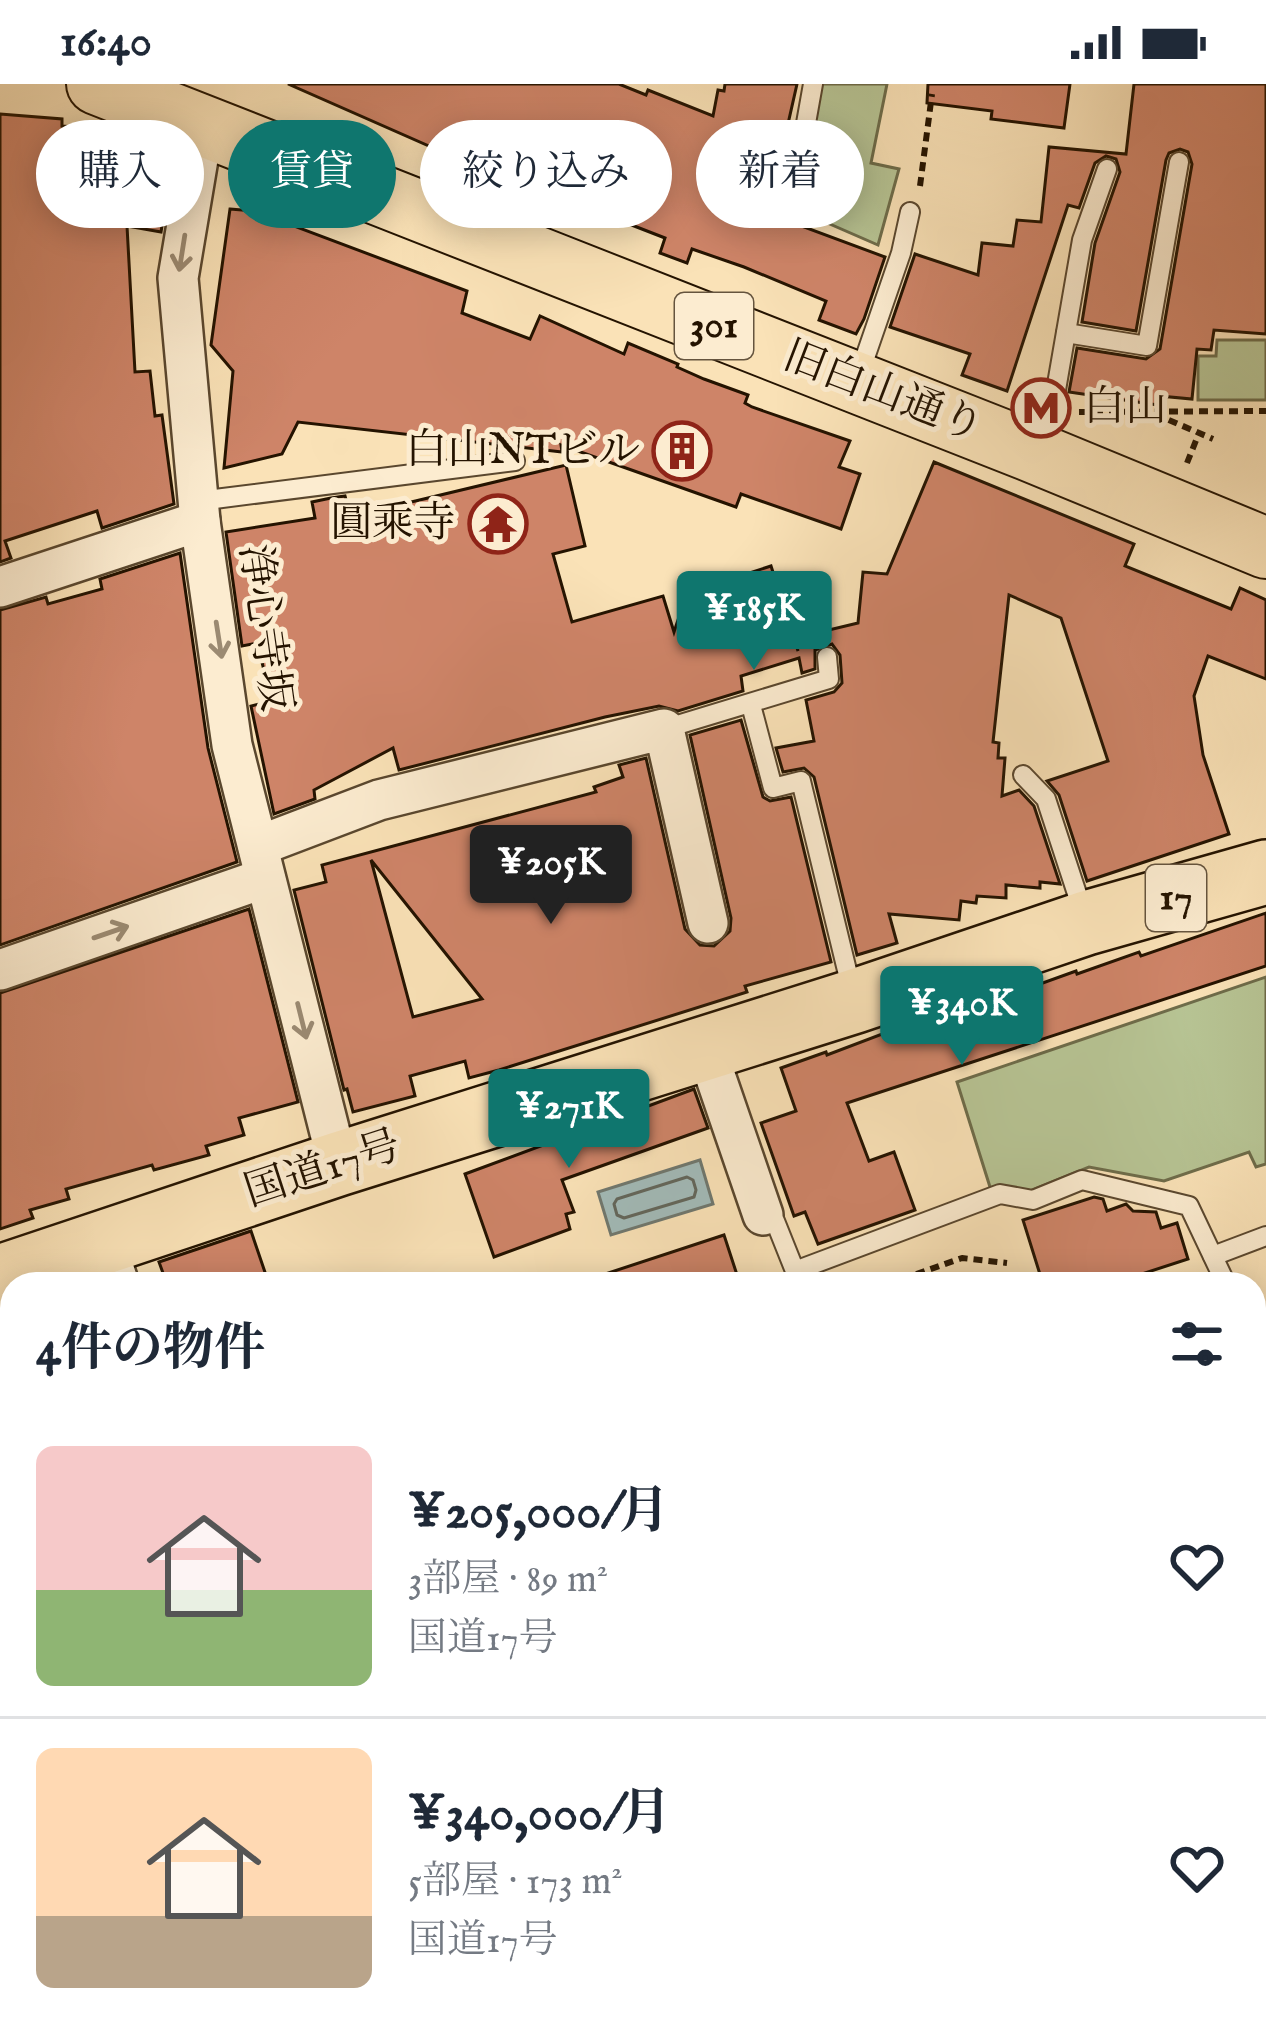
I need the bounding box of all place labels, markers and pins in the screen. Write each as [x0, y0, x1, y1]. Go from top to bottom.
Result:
metro station icon: 白山 [1010, 377, 1072, 439]
place label: 白山 [1083, 382, 1167, 435]
building icon: 白山NTビル [651, 420, 713, 482]
place label: 白山NTビル [405, 425, 640, 478]
temple icon: 圓乘寺 [467, 493, 529, 555]
place label: 圓乘寺 [330, 498, 456, 551]
pin: ¥185K [670, 571, 838, 673]
pin: ¥205K [467, 825, 635, 927]
pin: ¥340K [878, 966, 1046, 1068]
pin: ¥271K [485, 1069, 653, 1171]

